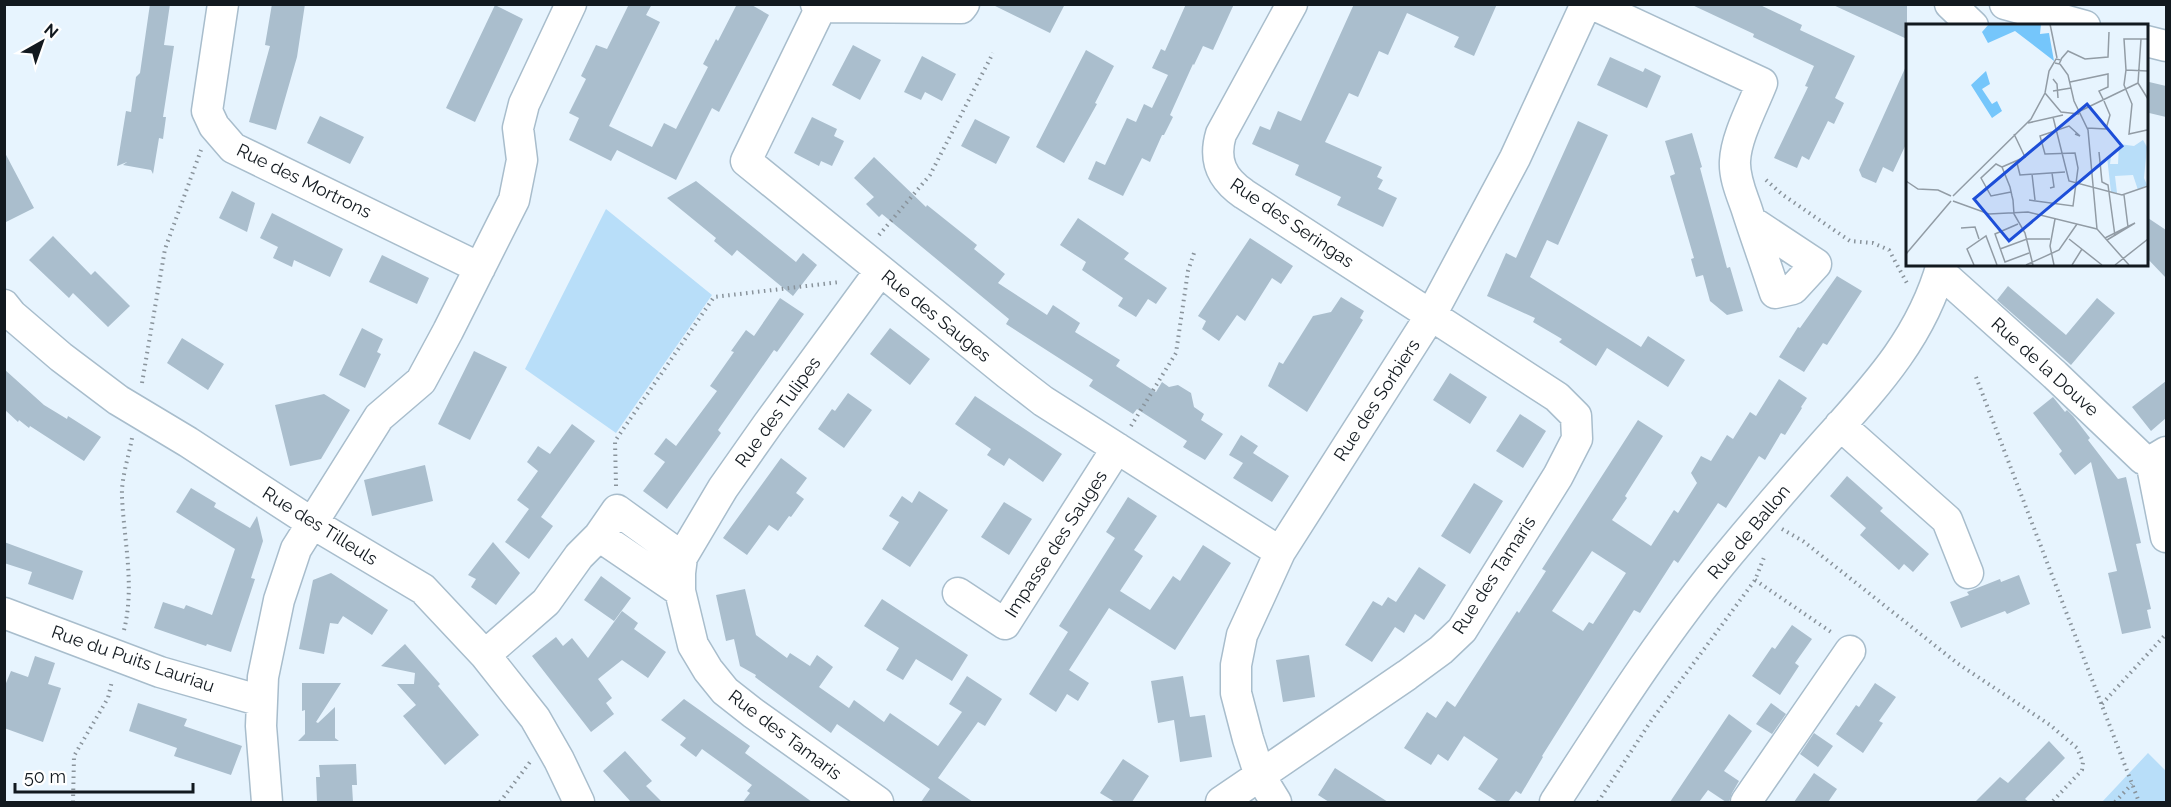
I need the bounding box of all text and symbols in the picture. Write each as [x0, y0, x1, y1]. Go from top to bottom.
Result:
north arrow [12, 12, 72, 72]
text: N [41, 20, 62, 42]
inset map [1906, 24, 2147, 266]
street label: Rue des Mortrons [233, 139, 375, 222]
street label: Rue des Seringas [1227, 174, 1358, 272]
street label: Rue des Sauges [878, 265, 995, 366]
street label: Rue de la Douve [1987, 313, 2104, 421]
street label: Rue des Sorbiers [1329, 335, 1424, 465]
street label: Rue des Tulipes [730, 352, 825, 471]
street label: Impasse des Sauges [1000, 466, 1111, 621]
street label: Rue de Ballon [1703, 480, 1794, 583]
street label: Rue des Tilleuls [259, 482, 382, 569]
street label: Rue des Tamaris [1448, 512, 1540, 638]
street label: Rue du Puits Lauriau [49, 621, 217, 696]
street label: Rue des Tamaris [725, 685, 846, 784]
scale bar [15, 756, 194, 794]
text: 50 m [24, 766, 66, 787]

